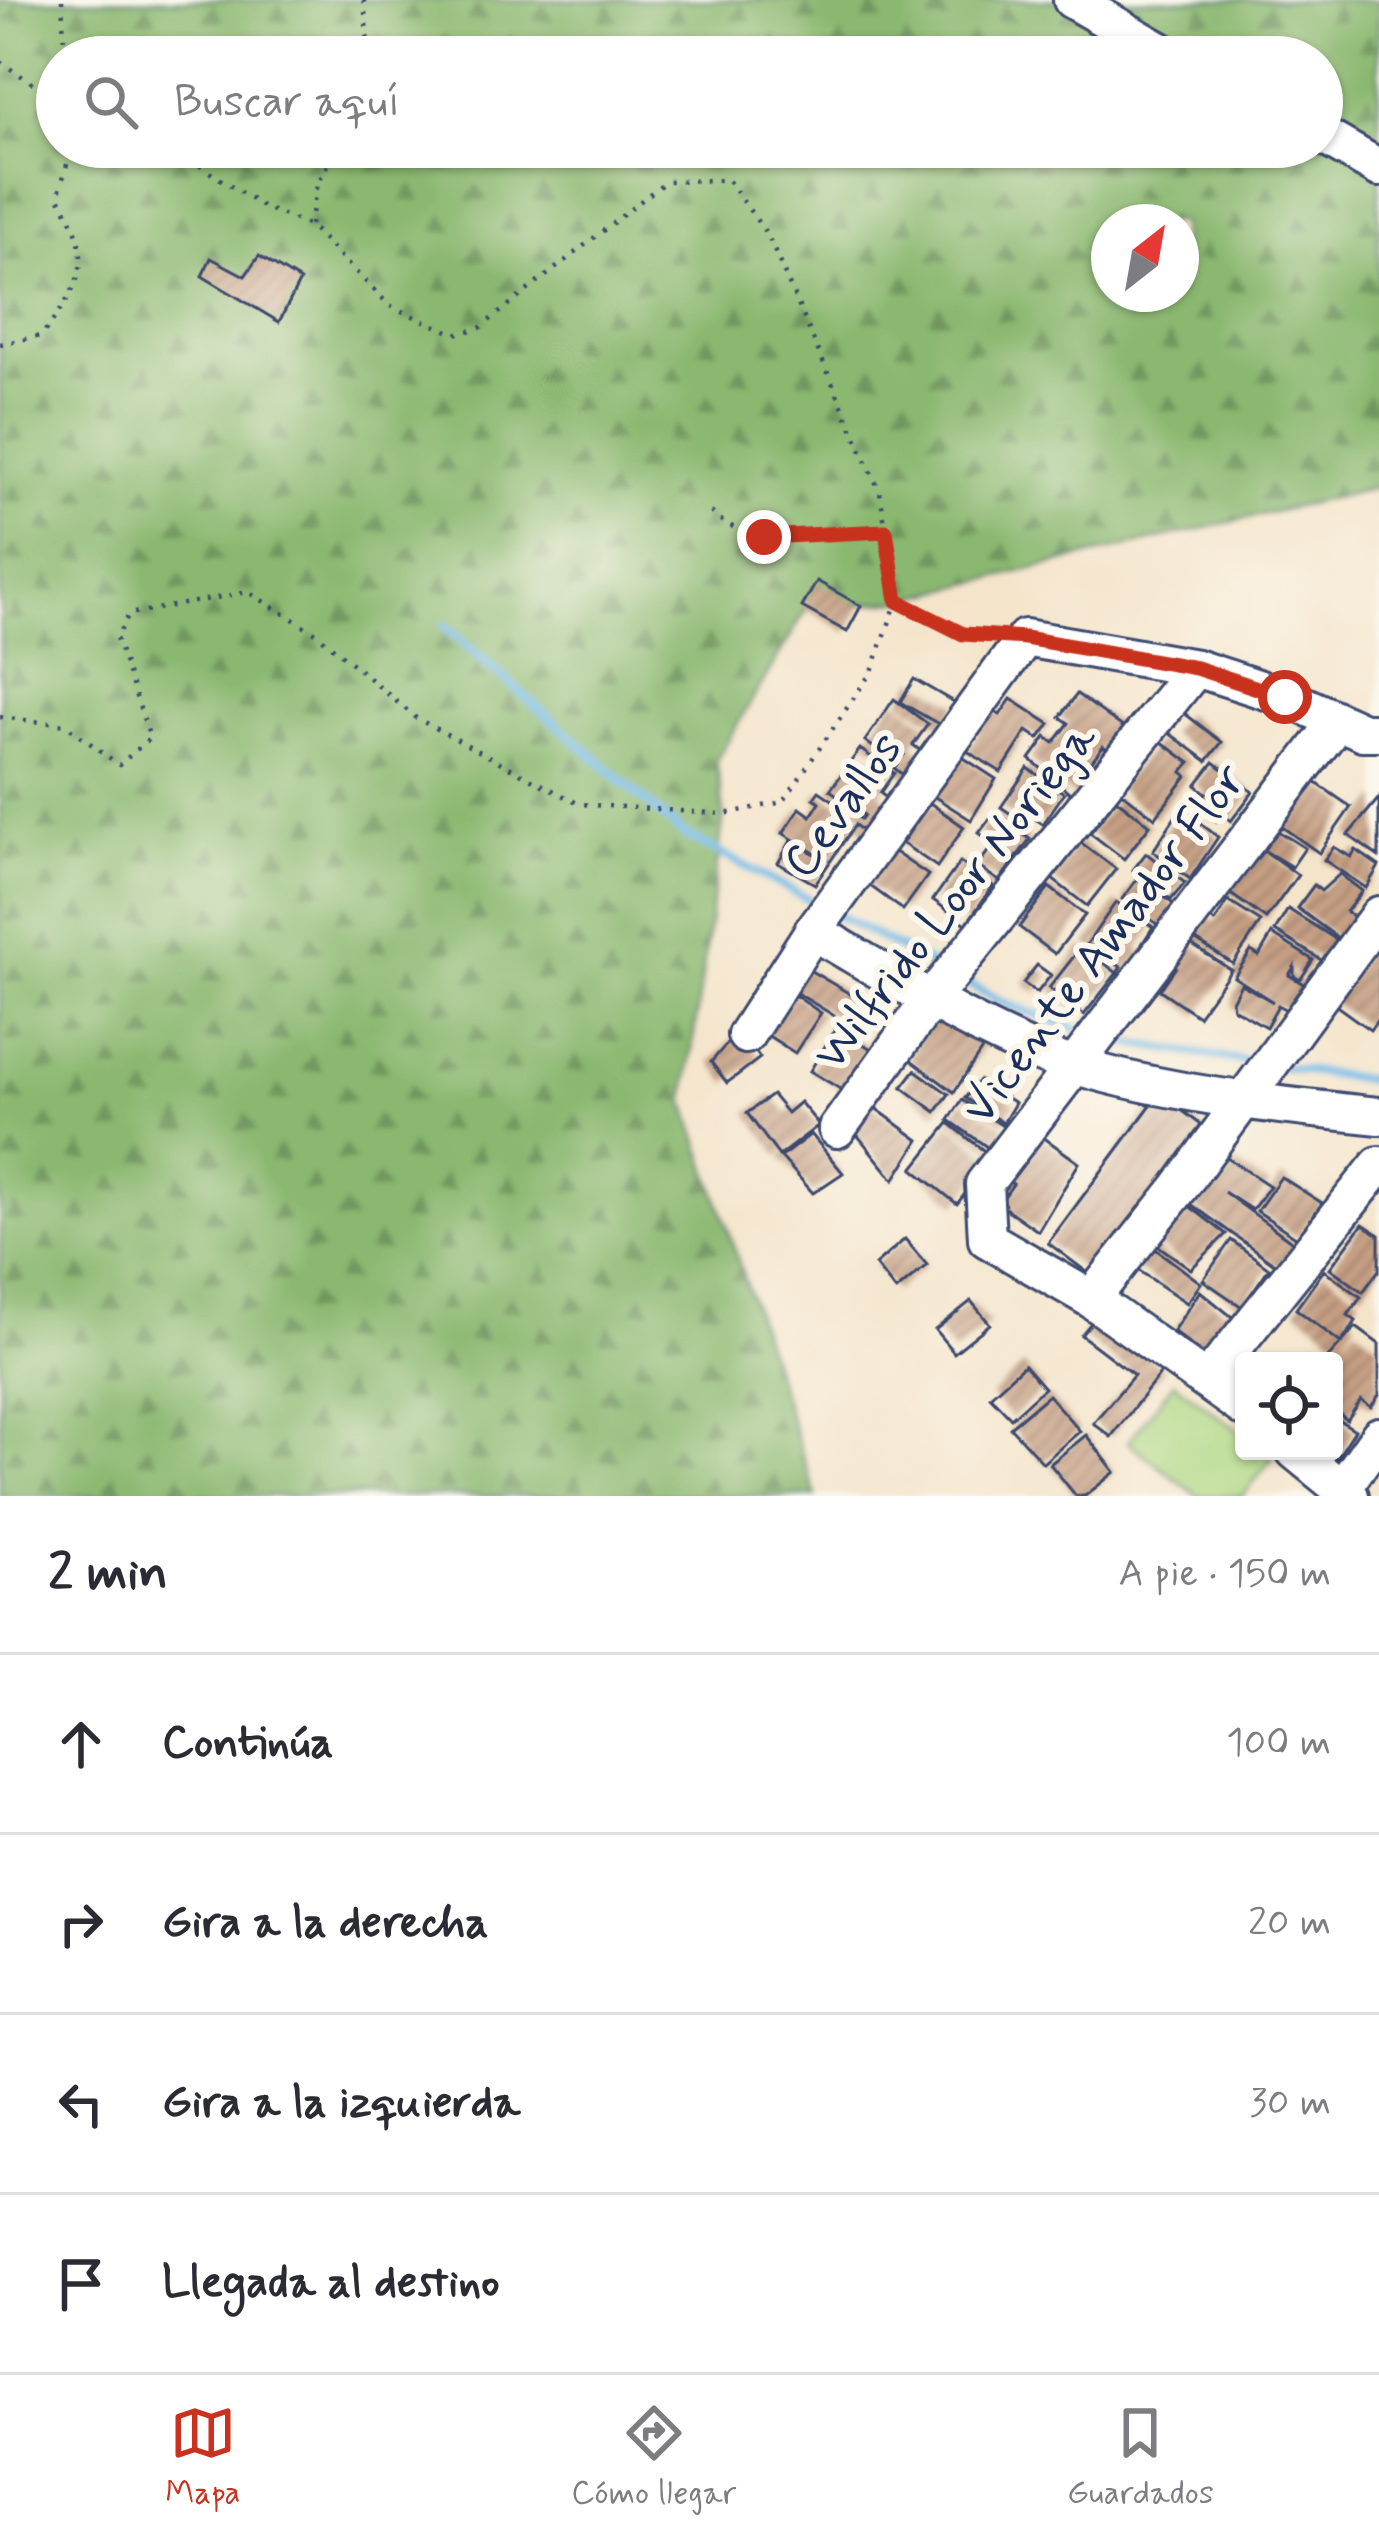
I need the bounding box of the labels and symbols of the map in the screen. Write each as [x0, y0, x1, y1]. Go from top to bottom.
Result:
north arrow [1091, 204, 1199, 312]
route end [737, 510, 791, 564]
route start [1258, 670, 1312, 724]
street label: Wilfrido Loor Noriega [800, 710, 1112, 1084]
street label: Cevallos [770, 720, 918, 892]
street label: Vicente Amador Flor [949, 751, 1262, 1138]

